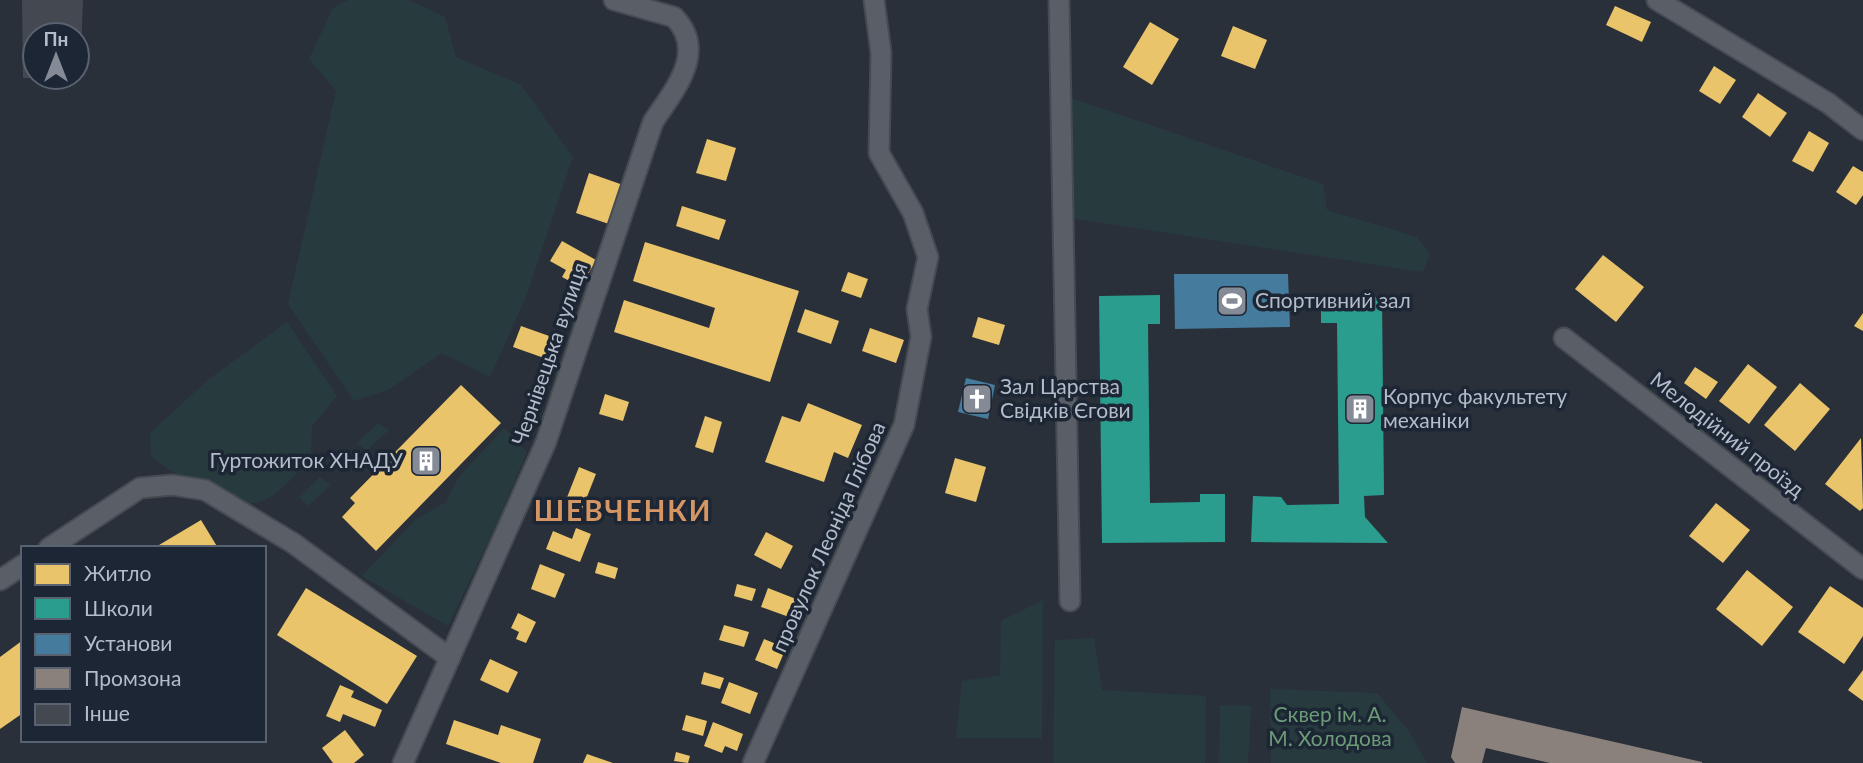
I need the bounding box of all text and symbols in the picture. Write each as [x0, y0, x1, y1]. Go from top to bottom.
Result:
north arrow [21, 21, 91, 91]
text: Пн [44, 27, 68, 50]
street label: Чернівецька вулиця [506, 259, 592, 448]
sports icon: Спортивний зал [1215, 284, 1249, 318]
place label: Спортивний зал [1255, 287, 1411, 312]
street label: Мелодійний проїзд [1646, 366, 1810, 502]
place label: Зал Царства Свідків Єгови [1000, 373, 1131, 422]
church icon: Зал Царства Свідків Єгови [960, 382, 994, 416]
place label: Корпус факультету механіки [1383, 383, 1567, 432]
building icon: Корпус факультету механіки [1343, 392, 1377, 426]
street label: провулок Леоніда Глібова [766, 418, 890, 655]
building icon: Гуртожиток ХНАДУ [409, 444, 443, 478]
place label: Гуртожиток ХНАДУ [209, 447, 404, 472]
district label: ШЕВЧЕНКИ [534, 493, 712, 527]
legend [21, 546, 266, 742]
text: Житло [84, 560, 152, 585]
text: Школи [84, 595, 153, 620]
text: Установи [84, 630, 172, 655]
text: Промзона [84, 665, 181, 690]
text: Інше [84, 700, 130, 725]
park label: Сквер ім. А. М. Холодова [1268, 701, 1392, 750]

